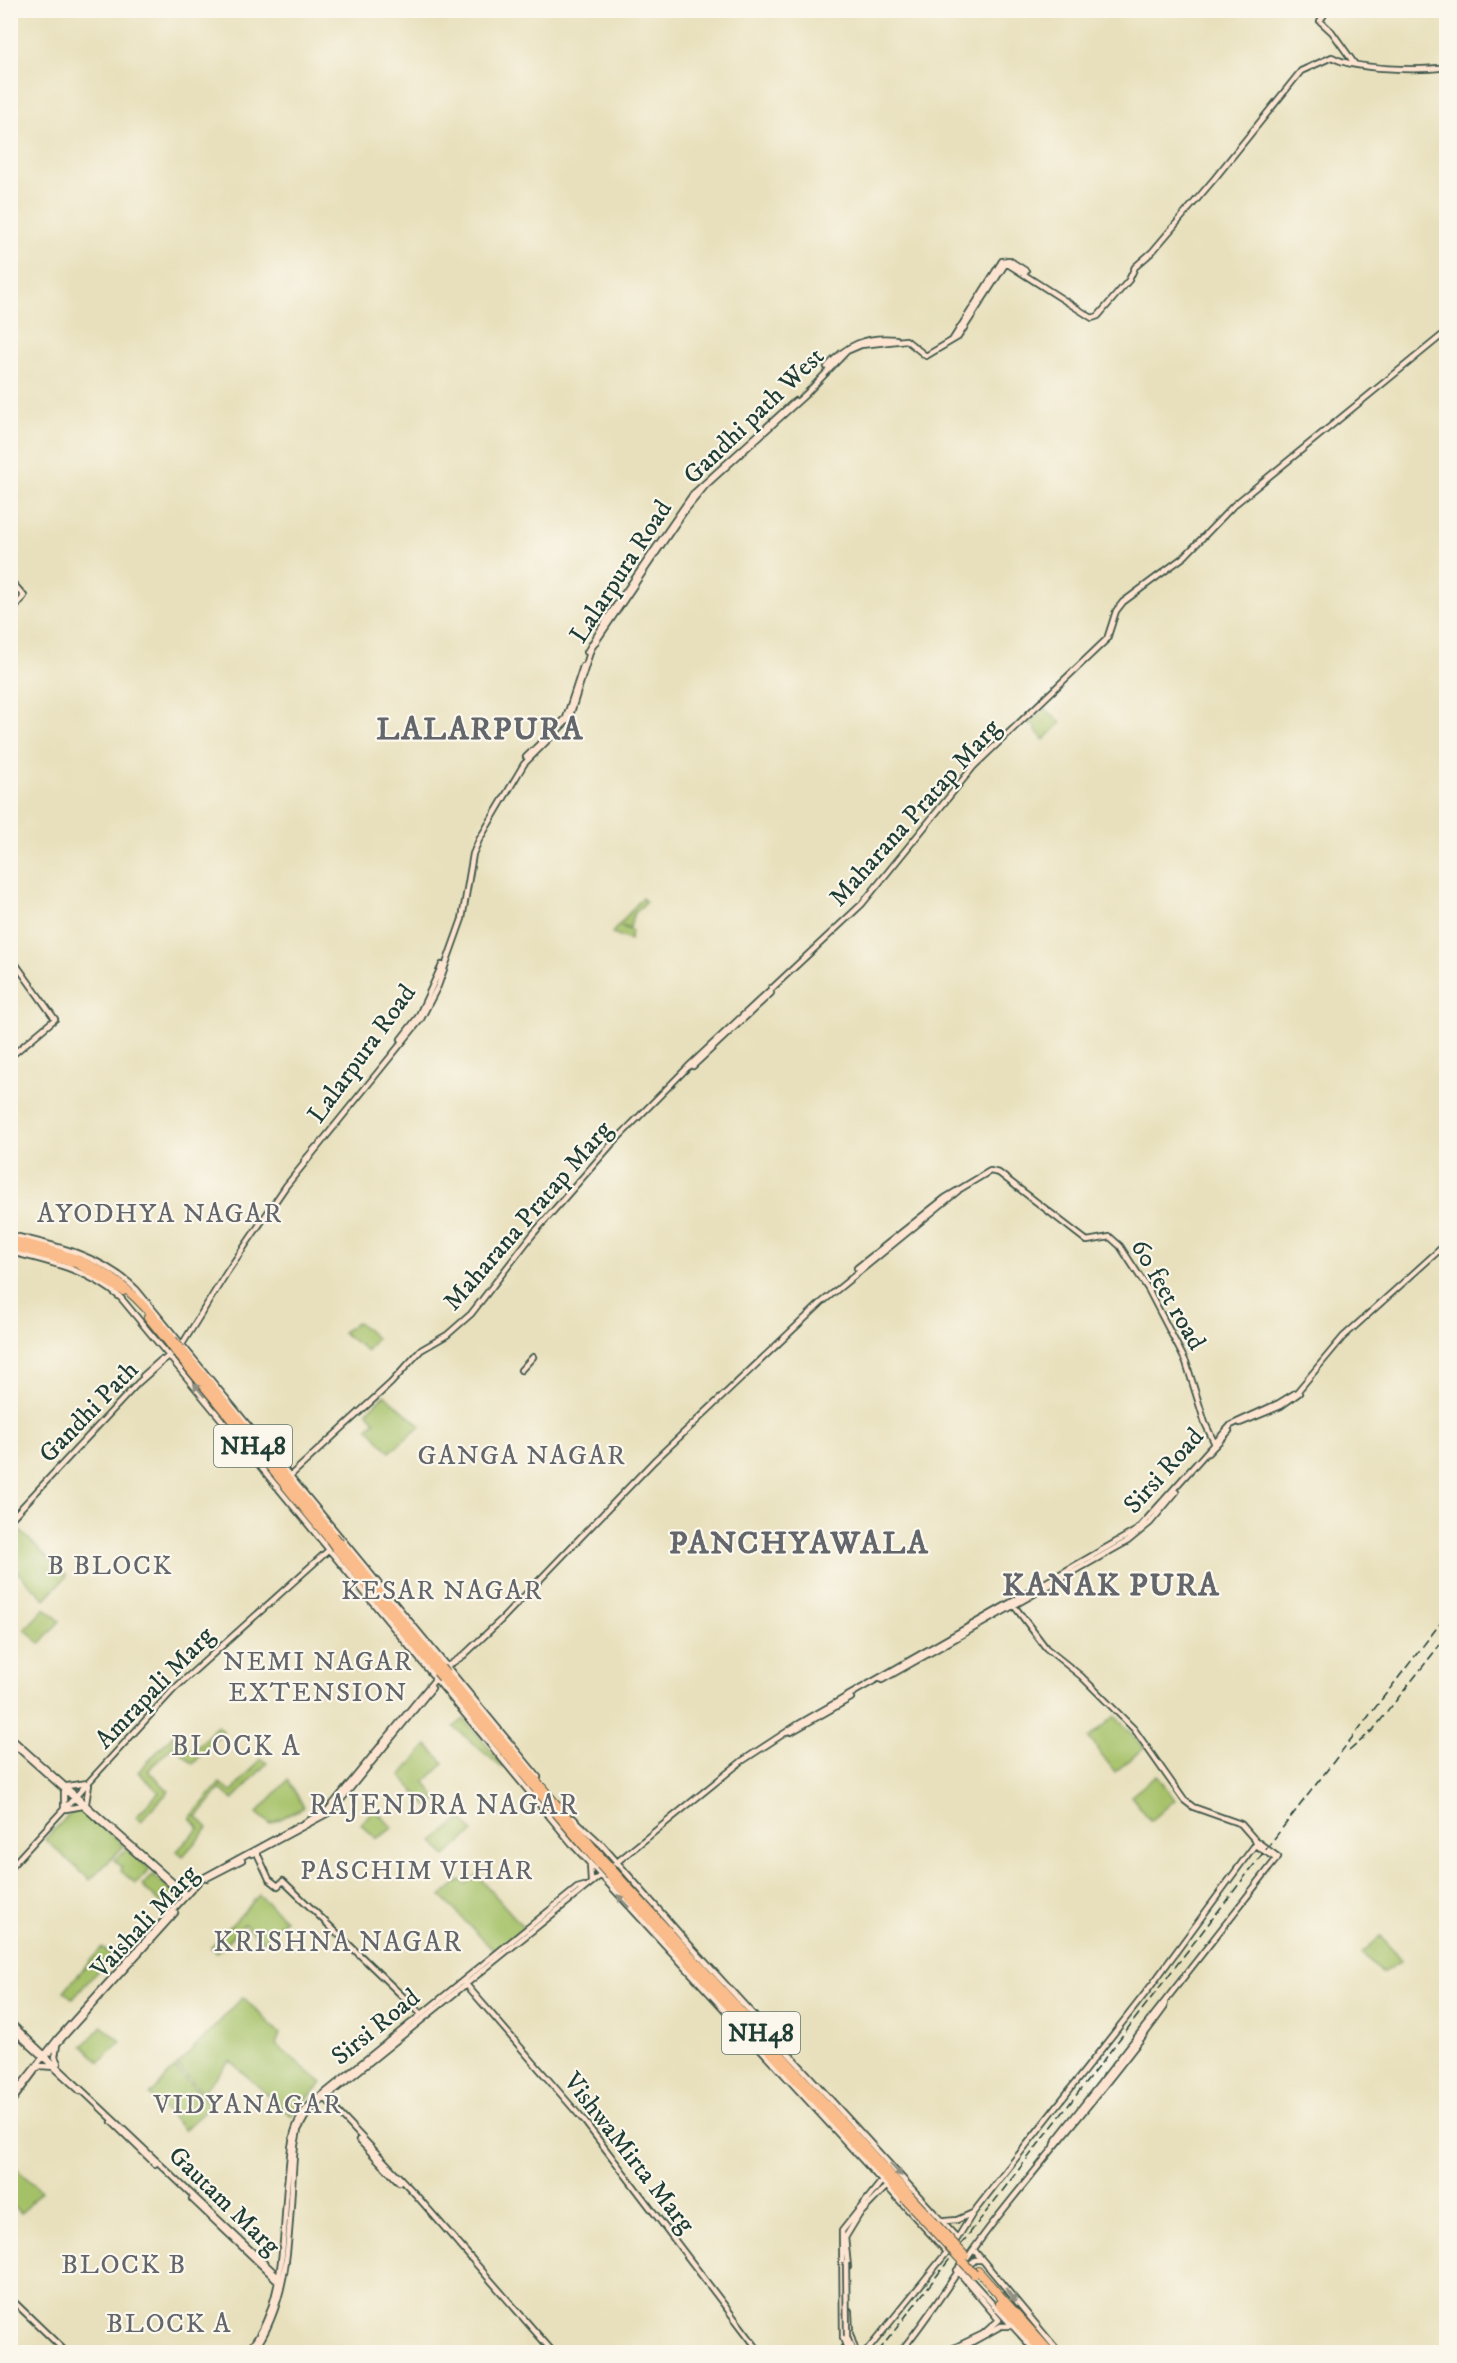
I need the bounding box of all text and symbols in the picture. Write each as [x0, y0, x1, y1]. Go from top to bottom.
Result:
street label: Gandhi path West [677, 340, 832, 492]
street label: Lalarpura Road [563, 494, 680, 650]
district label: LALARPURA [376, 710, 584, 750]
street label: Maharana Pratap Marg [822, 712, 1008, 914]
street label: Lalarpura Road [301, 978, 424, 1130]
street label: Maharana Pratap Marg [437, 1114, 620, 1318]
district label: AYODHYA NAGAR [37, 1197, 283, 1231]
street label: 60 feet road [1123, 1233, 1213, 1356]
street label: Gandhi Path [32, 1354, 146, 1470]
one-way arrow [193, 1383, 205, 1398]
street label: Sirsi Road [1117, 1421, 1211, 1521]
road number: NH48 [214, 1425, 292, 1467]
district label: GANGA NAGAR [418, 1439, 626, 1473]
district label: PANCHYAWALA [669, 1524, 929, 1564]
district label: B BLOCK [47, 1549, 173, 1583]
district label: KANAK PURA [1002, 1566, 1220, 1606]
district label: KESAR NAGAR [341, 1574, 543, 1608]
street label: Amrapali Marg [88, 1619, 222, 1756]
district label: NEMI NAGAR EXTENSION [223, 1645, 413, 1710]
district label: BLOCK A [171, 1729, 301, 1764]
district label: RAJENDRA NAGAR [309, 1788, 579, 1823]
district label: PASCHIM VIHAR [300, 1854, 534, 1888]
street label: Vaishali Marg [84, 1858, 206, 1986]
one-way arrow [616, 1894, 630, 1908]
district label: KRISHNA NAGAR [213, 1925, 463, 1960]
street label: Sirsi Road [325, 1981, 427, 2073]
road number: NH48 [722, 2012, 800, 2054]
street label: VishwaMirta Marg [555, 2065, 702, 2240]
district label: VIDYANAGAR [153, 2088, 342, 2122]
street label: Gautam Marg [161, 2139, 287, 2263]
one-way arrow [889, 2163, 903, 2177]
district label: BLOCK B [61, 2248, 187, 2282]
one-way arrow [1004, 2287, 1017, 2303]
district label: BLOCK A [106, 2307, 232, 2341]

